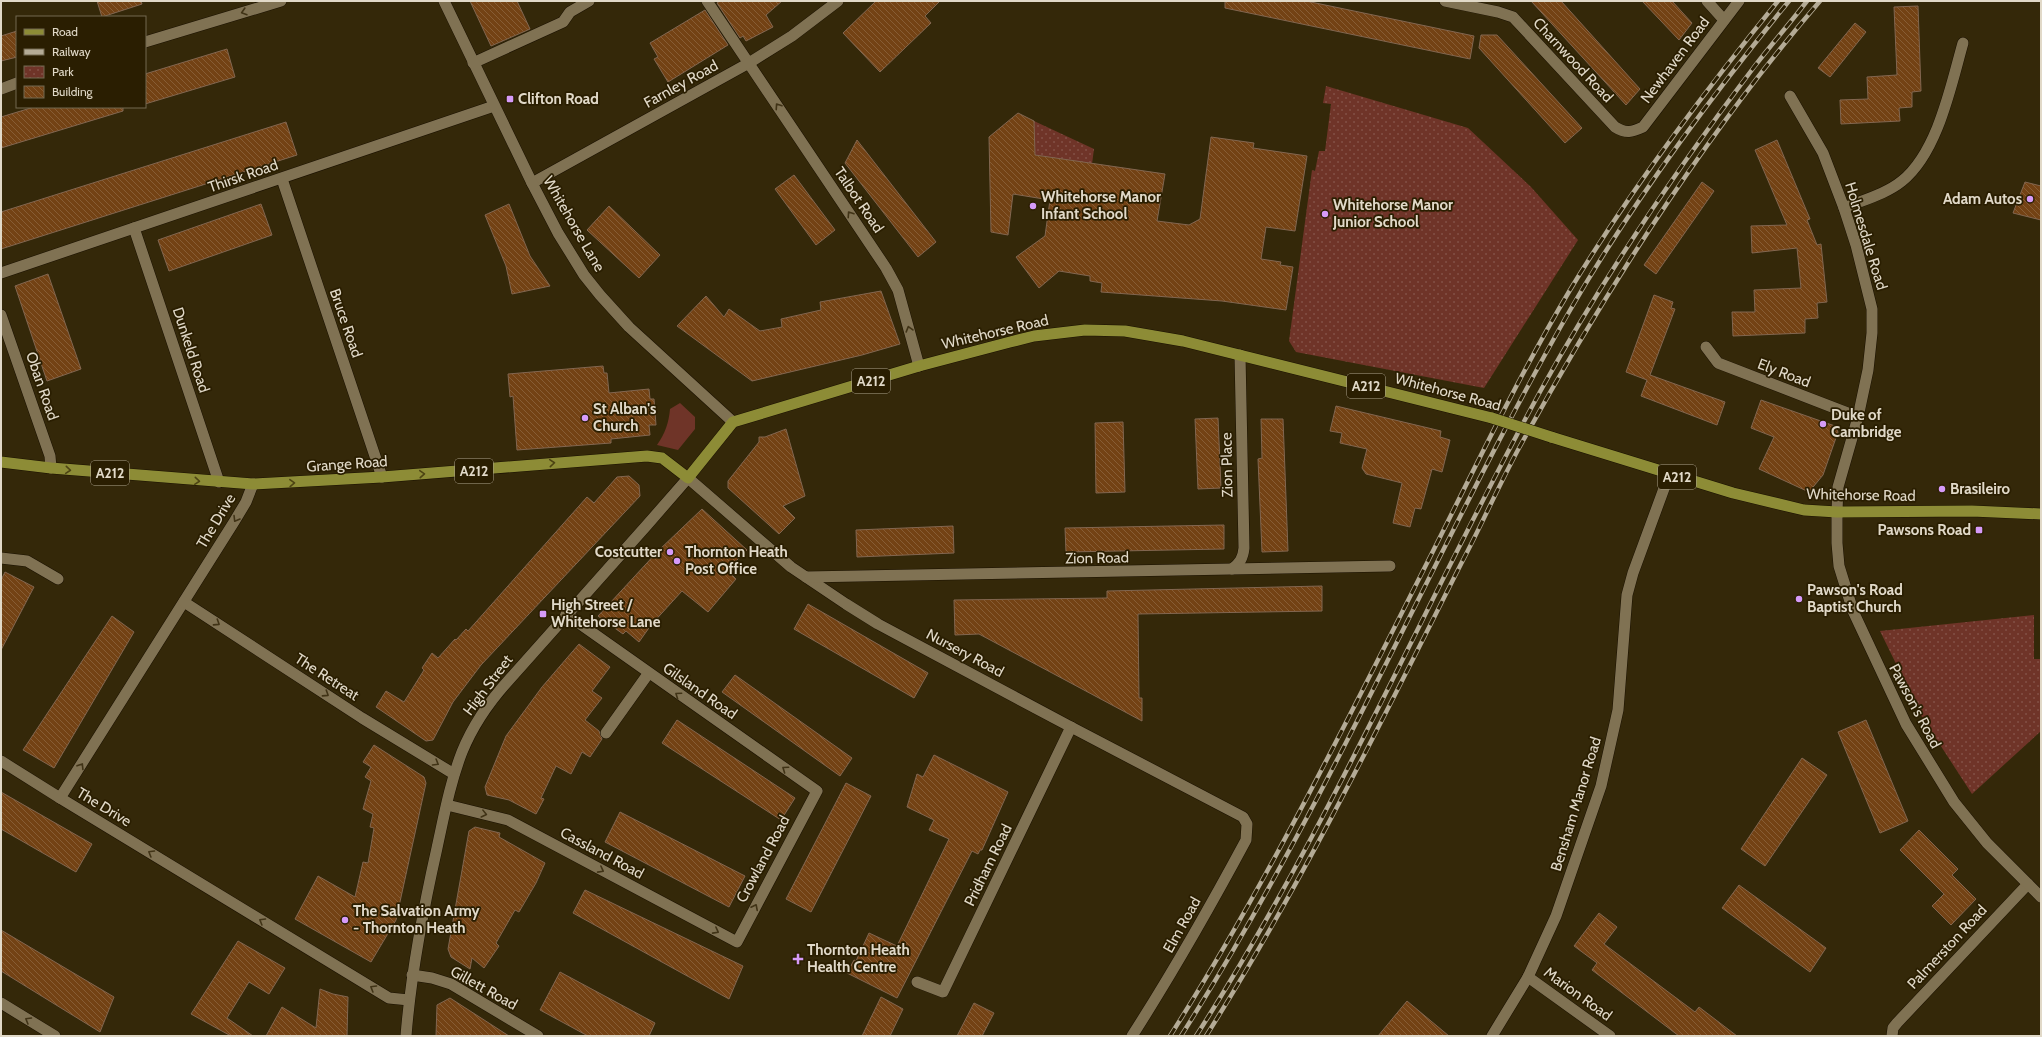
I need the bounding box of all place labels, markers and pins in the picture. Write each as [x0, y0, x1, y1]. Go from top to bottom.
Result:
place label: Clifton Road [518, 90, 599, 108]
marker: Clifton Road [505, 94, 515, 104]
place label: Whitehorse Manor Infant School [1041, 188, 1161, 223]
place label: Adam Autos [1943, 190, 2022, 208]
marker: Adam Autos [2025, 194, 2035, 204]
place label: Whitehorse Manor Junior School [1332, 196, 1453, 231]
marker: Whitehorse Manor Infant School [1028, 201, 1038, 211]
marker: Whitehorse Manor Junior School [1320, 209, 1330, 219]
place label: St Alban's Church [593, 400, 656, 435]
place label: Duke of Cambridge [1831, 406, 1902, 441]
marker: St Alban's Church [580, 413, 590, 423]
marker: Duke of Cambridge [1818, 419, 1828, 429]
place label: Brasileiro [1950, 480, 2011, 498]
marker: Brasileiro [1937, 484, 1947, 494]
place label: Pawsons Road [1878, 521, 1971, 539]
marker: Pawsons Road [1974, 525, 1984, 535]
place label: Costcutter [595, 543, 662, 561]
place label: Thornton Heath Post Office [685, 543, 788, 578]
marker: Costcutter [665, 547, 675, 557]
marker: Thornton Heath Post Office [672, 556, 682, 566]
place label: Pawson's Road Baptist Church [1807, 581, 1903, 616]
marker: Pawson's Road Baptist Church [1794, 594, 1804, 604]
place label: High Street / Whitehorse Lane [551, 596, 661, 631]
marker: High Street / Whitehorse Lane [538, 609, 548, 619]
place label: The Salvation Army - Thornton Heath [353, 902, 480, 937]
marker: The Salvation Army - Thornton Heath [340, 915, 350, 925]
place label: Thornton Heath Health Centre [807, 941, 910, 976]
marker: Thornton Heath Health Centre [792, 953, 804, 965]

